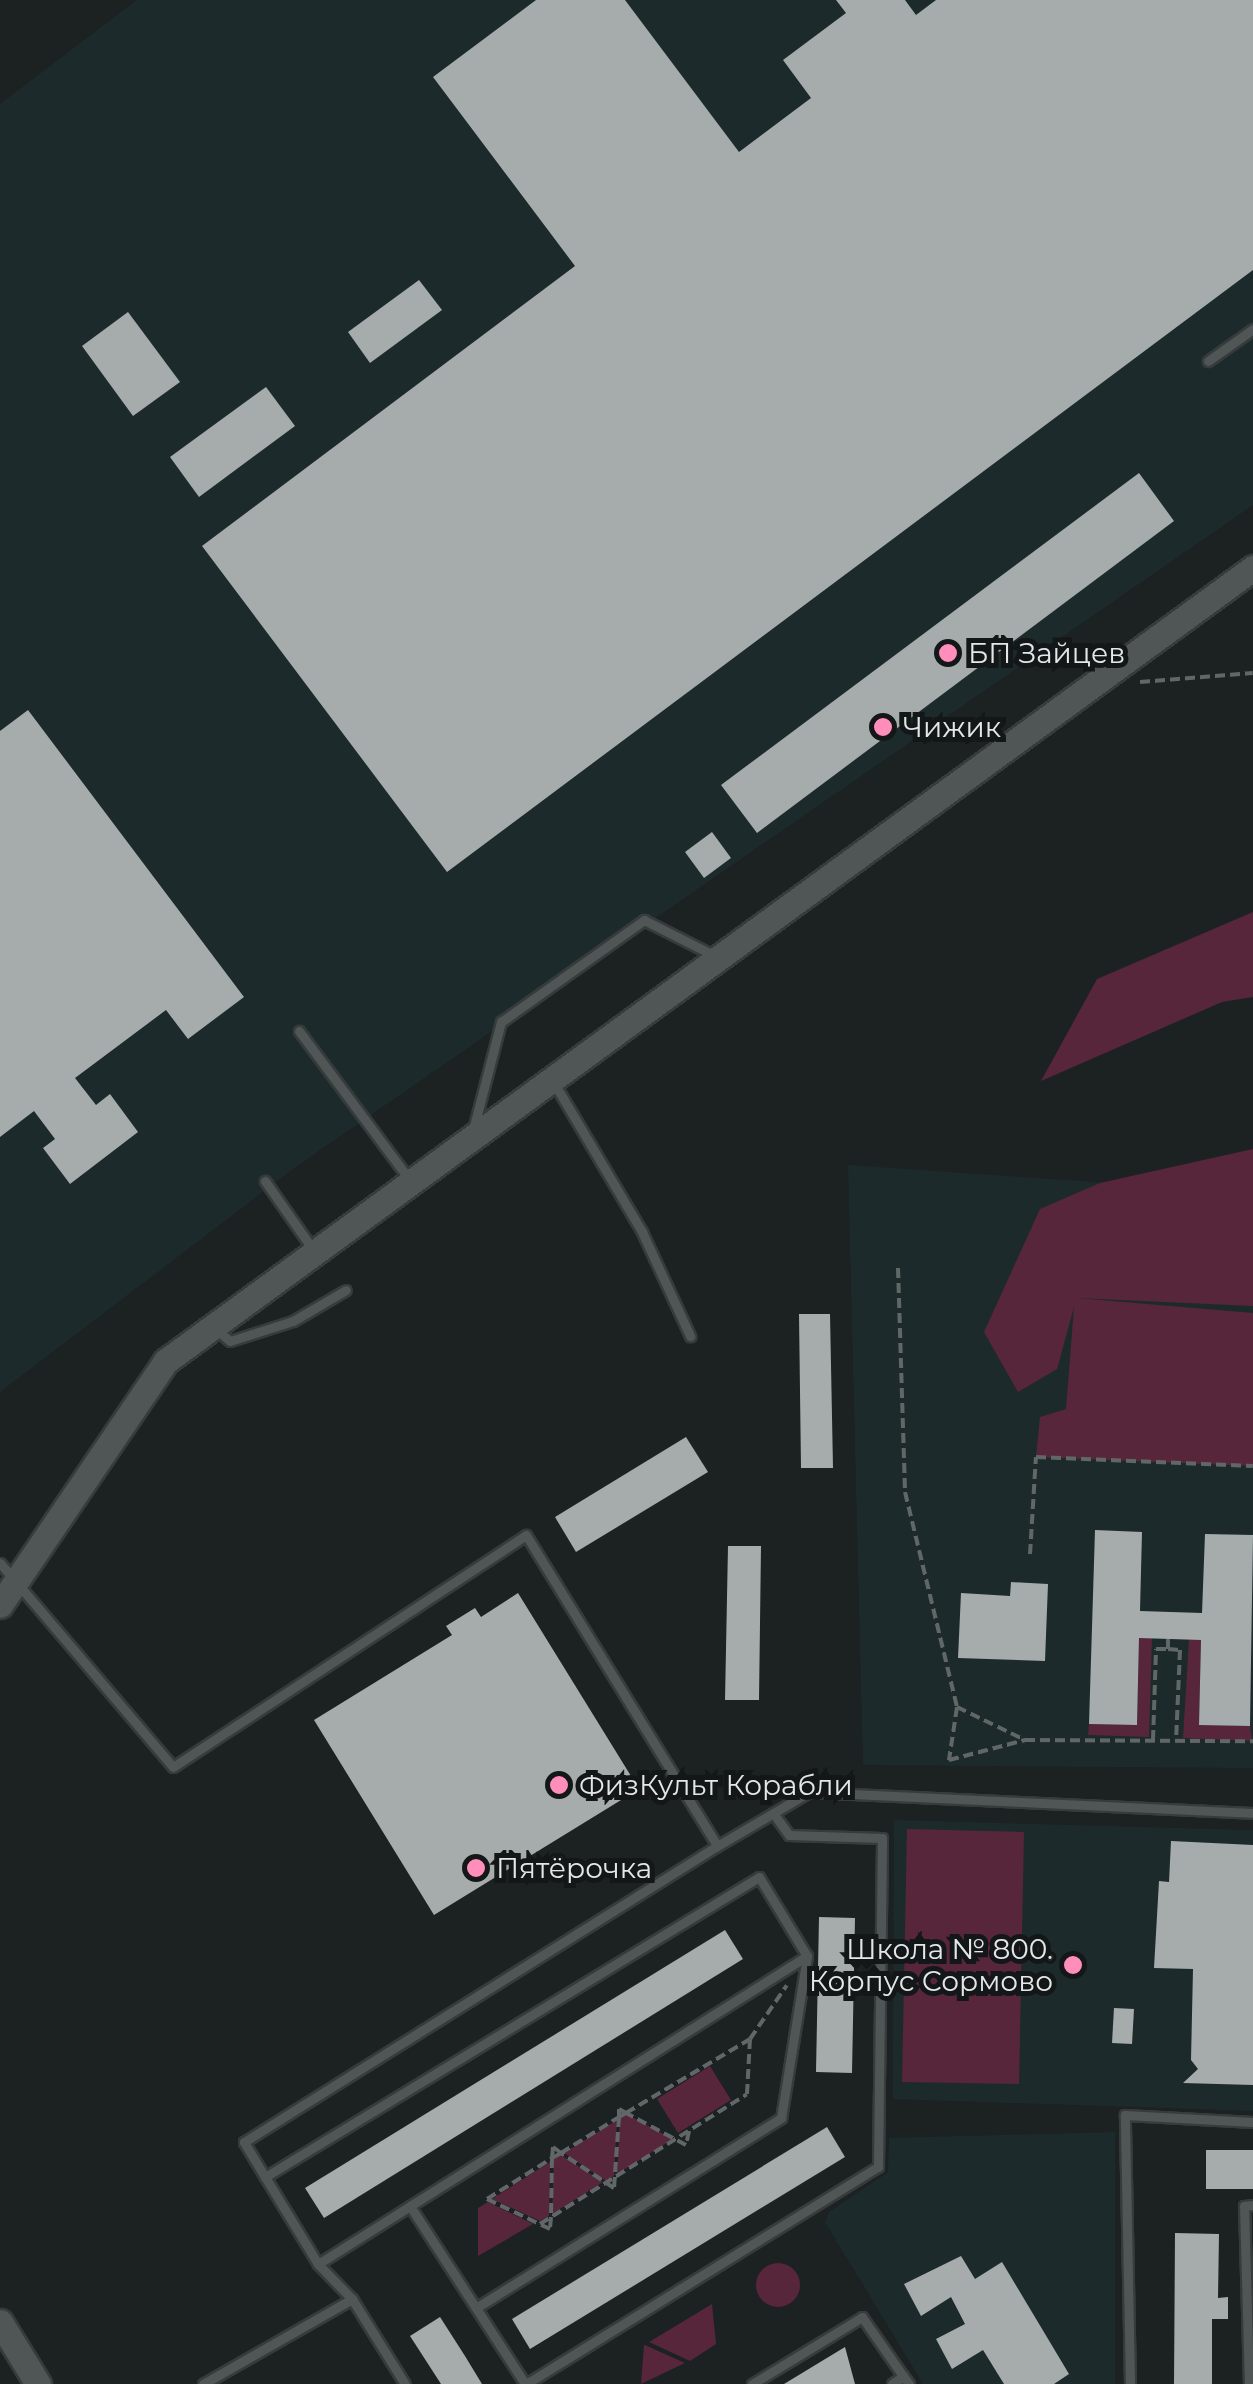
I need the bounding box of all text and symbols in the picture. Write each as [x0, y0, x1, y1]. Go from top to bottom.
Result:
place label: БП Зайцев [968, 636, 1125, 670]
marker: БП Зайцев [937, 642, 959, 664]
place label: Чижик [903, 710, 1001, 744]
marker: Чижик [872, 716, 894, 738]
place label: ФизКульт Корабли [579, 1768, 853, 1802]
marker: ФизКульт Корабли [548, 1774, 570, 1796]
place label: Пятёрочка [496, 1851, 652, 1885]
marker: Пятёрочка [465, 1857, 487, 1879]
place label: Школа № 800. Корпус Сормово [809, 1932, 1053, 1998]
marker: Школа № 800. Корпус Сормово [1062, 1954, 1084, 1976]

